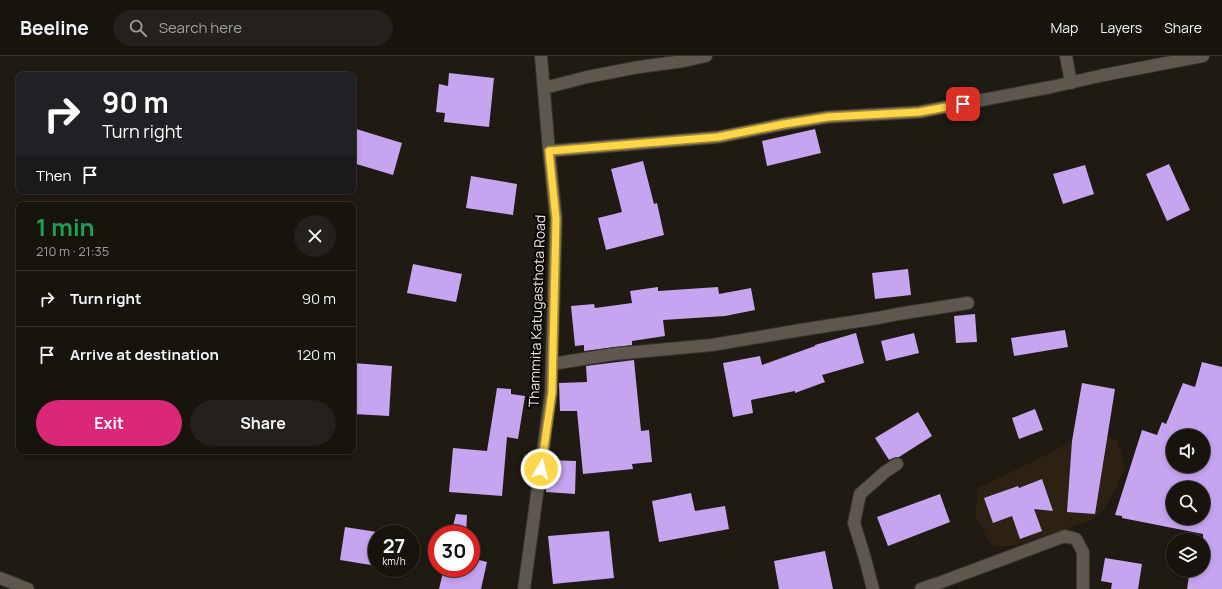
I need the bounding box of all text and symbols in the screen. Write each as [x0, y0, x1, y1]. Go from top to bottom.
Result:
search box [113, 10, 393, 46]
text: Beeline [20, 15, 89, 41]
icon: search [127, 17, 149, 39]
text: Search here [159, 17, 242, 38]
text: Map [1050, 18, 1078, 37]
text: Layers [1100, 18, 1142, 37]
text: Share [1164, 18, 1202, 37]
text: 90 m [102, 83, 169, 121]
pin [946, 87, 980, 121]
icon: right [36, 88, 88, 140]
icon: arrive [952, 93, 974, 115]
text: Turn right [102, 119, 183, 143]
icon: arrive [79, 164, 101, 186]
text: Then [36, 165, 71, 186]
text: 1 min [36, 210, 95, 243]
street label: Thammita Katugasthota Road [524, 214, 549, 408]
button: close [294, 215, 336, 257]
text: 210 m · 21:35 [36, 242, 109, 260]
icon: right [36, 288, 58, 310]
text: Turn right [70, 288, 141, 309]
text: 90 m [302, 288, 336, 309]
icon: arrive [36, 344, 58, 366]
text: Arrive at destination [70, 344, 219, 365]
text: 120 m [297, 344, 336, 365]
button: Exit [36, 400, 182, 446]
button: Share [190, 400, 336, 446]
map controls [1166, 429, 1210, 577]
button: sound [1166, 429, 1210, 473]
position arrow [520, 448, 562, 490]
button: search [1166, 481, 1210, 525]
speed limit sign: 30 [428, 525, 480, 577]
text: 27 [383, 532, 405, 559]
button: layers [1166, 533, 1210, 577]
text: km/h [382, 554, 406, 568]

